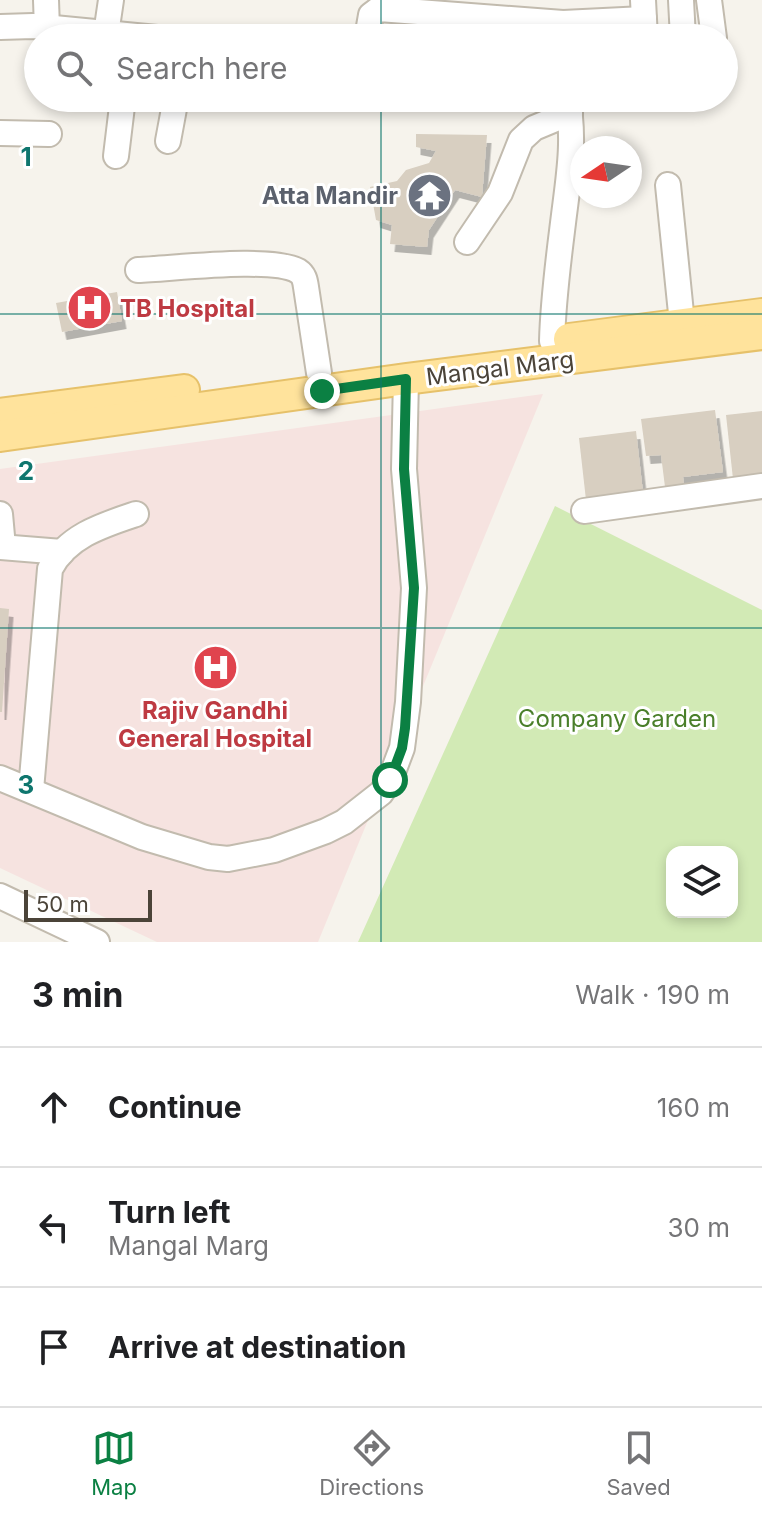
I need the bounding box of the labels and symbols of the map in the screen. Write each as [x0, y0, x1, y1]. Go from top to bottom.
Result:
north arrow [570, 136, 642, 208]
text: 1 [20, 141, 32, 172]
temple icon: Atta Mandir [405, 171, 453, 219]
place label: Atta Mandir [262, 181, 398, 210]
hospital icon: TB Hospital [65, 284, 113, 332]
place label: TB Hospital [120, 294, 255, 323]
street label: Mangal Marg [424, 345, 576, 391]
route end [304, 373, 340, 409]
text: 2 [18, 455, 34, 486]
hospital icon: Rajiv Gandhi General Hospital [191, 644, 239, 692]
place label: Rajiv Gandhi General Hospital [118, 696, 312, 753]
park label: Company Garden [518, 704, 716, 733]
route start [372, 762, 408, 798]
text: 3 [18, 769, 34, 800]
scale bar [24, 886, 152, 922]

